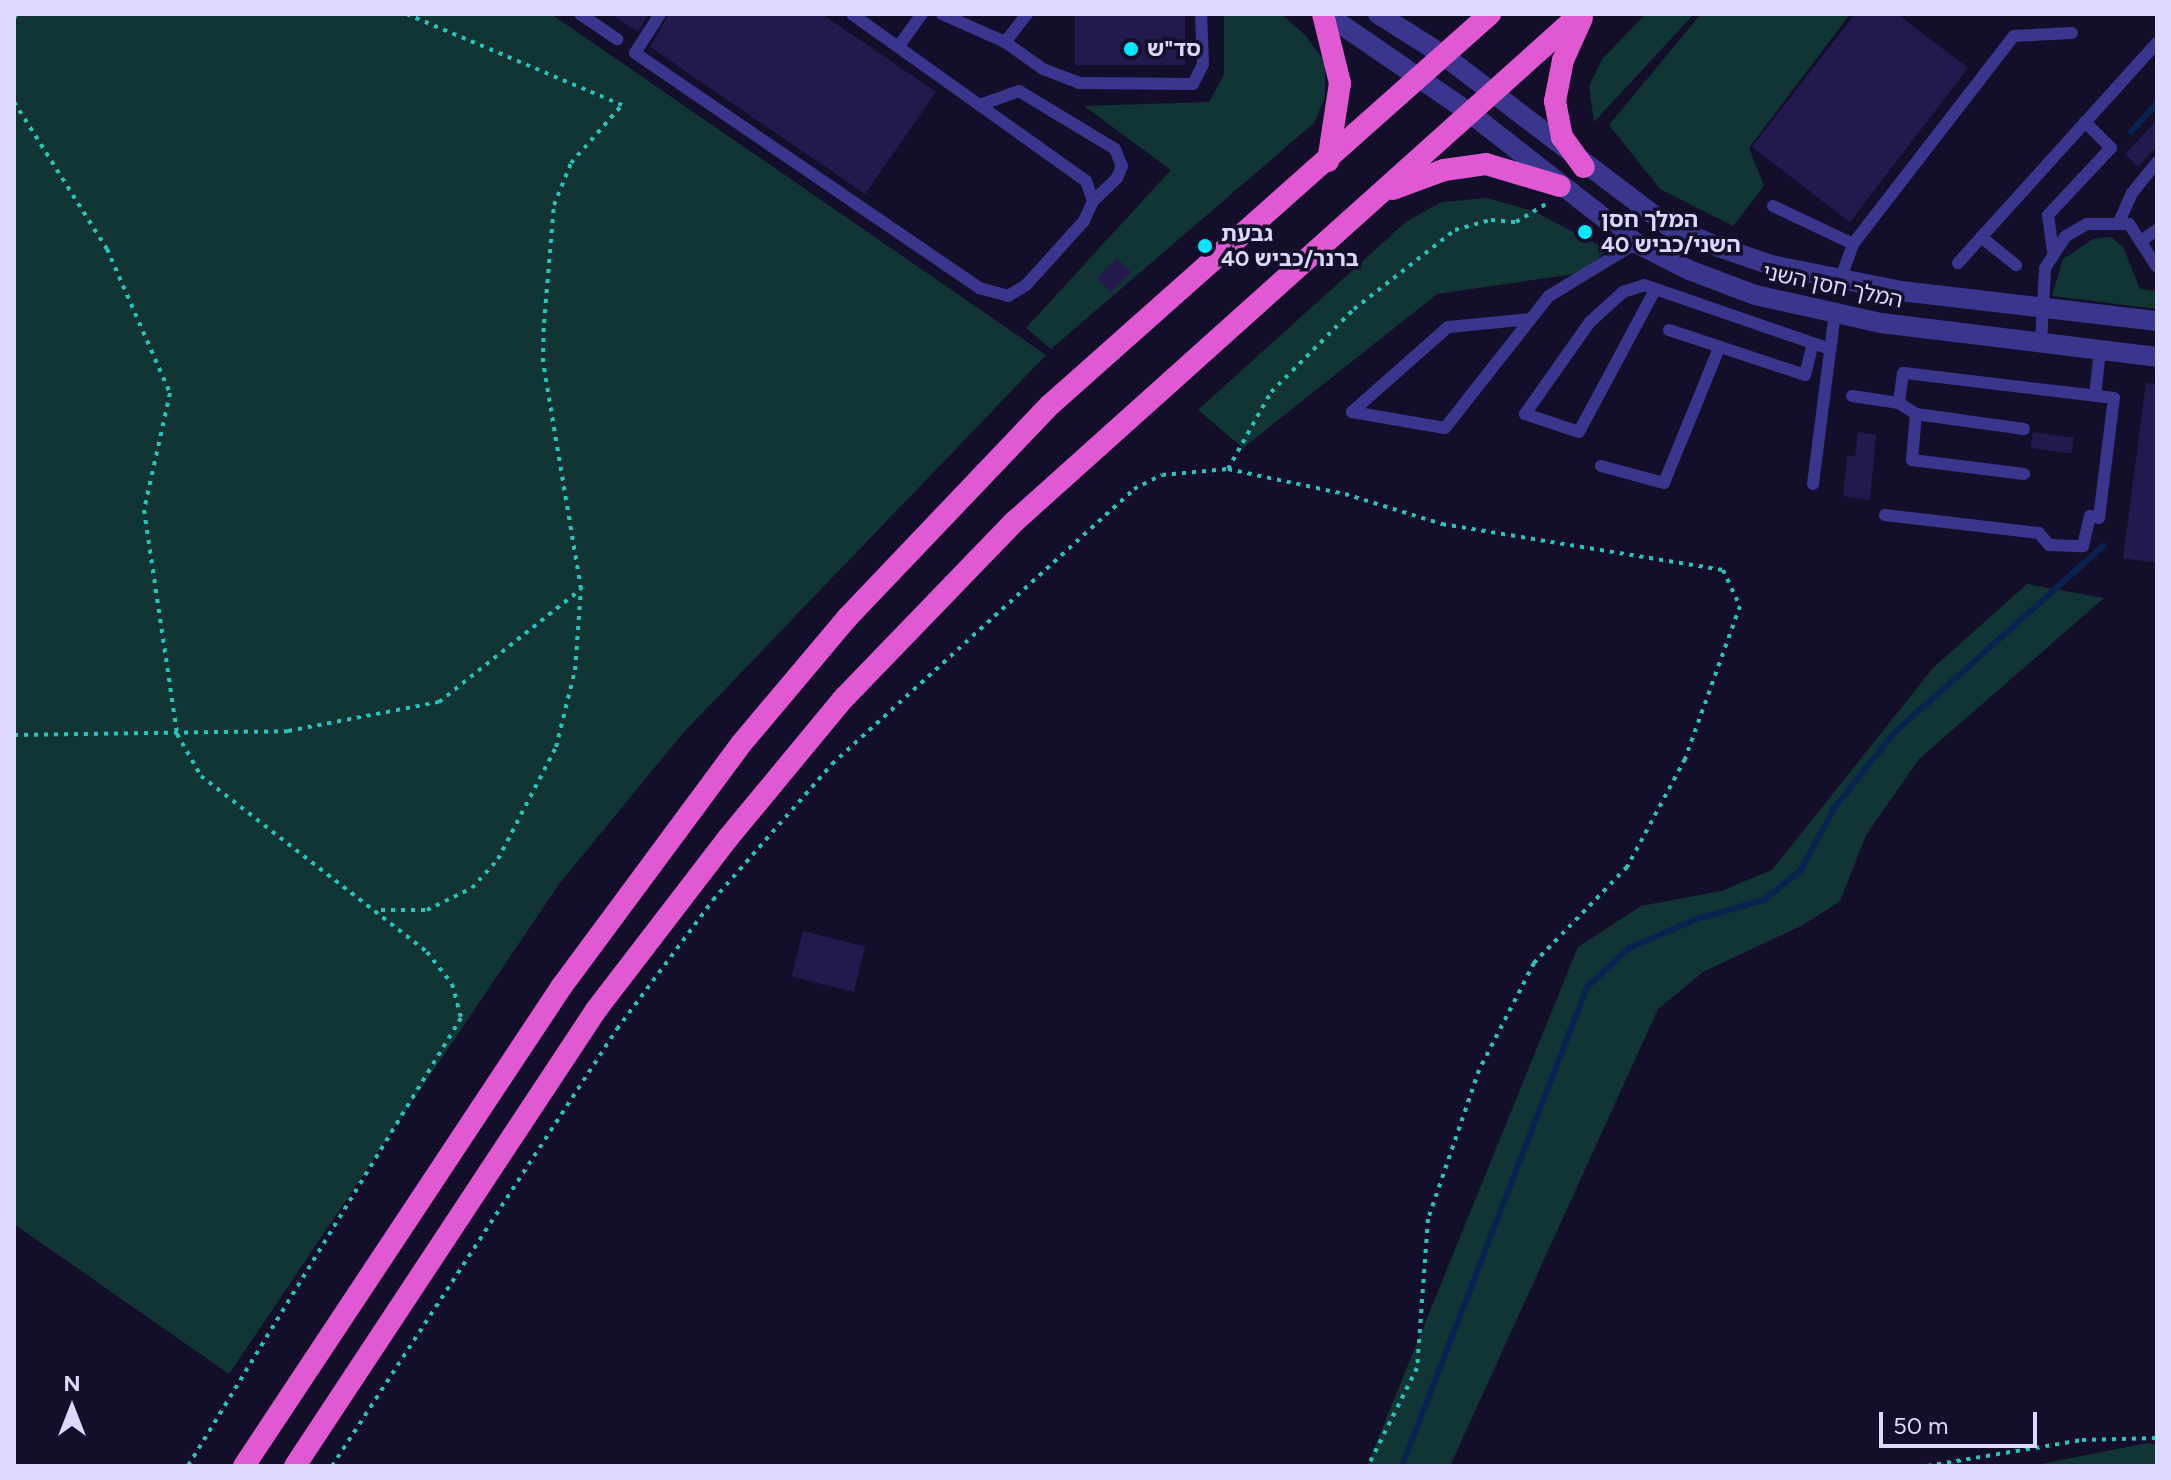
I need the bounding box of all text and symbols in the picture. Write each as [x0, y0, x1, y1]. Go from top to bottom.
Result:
place label: סד"ש [1147, 36, 1201, 62]
marker: סד"ש [1122, 40, 1140, 58]
place label: המלך חסן השני/כביש 40 [1601, 206, 1741, 258]
place label: גבעת ברנר/כביש 40 [1221, 220, 1359, 272]
marker: המלך חסן השני/כביש 40 [1576, 223, 1594, 241]
marker: גבעת ברנר/כביש 40 [1196, 237, 1214, 255]
street label: המלך חסן השני [1761, 258, 1905, 314]
north arrow [32, 1368, 112, 1448]
text: N [63, 1370, 81, 1397]
scale bar [1883, 1396, 2041, 1446]
text: 50 m [1893, 1411, 1949, 1440]

